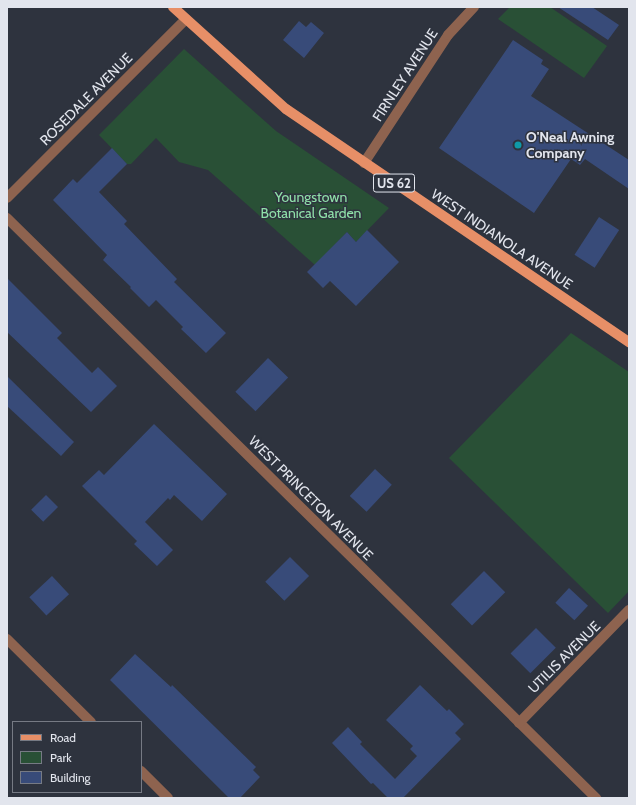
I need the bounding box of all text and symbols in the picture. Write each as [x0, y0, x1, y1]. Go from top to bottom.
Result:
street label: FIRNLEY AVENUE [369, 26, 441, 124]
street label: ROSEDALE AVENUE [36, 49, 136, 149]
place label: O'Neal Awning Company [526, 129, 614, 162]
marker: O'Neal Awning Company [513, 140, 523, 150]
road number: US 62 [373, 172, 415, 194]
street label: WEST INDIANOLA AVENUE [428, 185, 576, 293]
park label: Youngstown Botanical Garden [261, 189, 361, 222]
street label: WEST PRINCETON AVENUE [245, 432, 377, 564]
street label: UTILIS AVENUE [524, 617, 604, 697]
legend [12, 721, 142, 793]
text: Road [50, 730, 76, 745]
text: Park [50, 750, 72, 765]
text: Building [50, 770, 91, 785]

